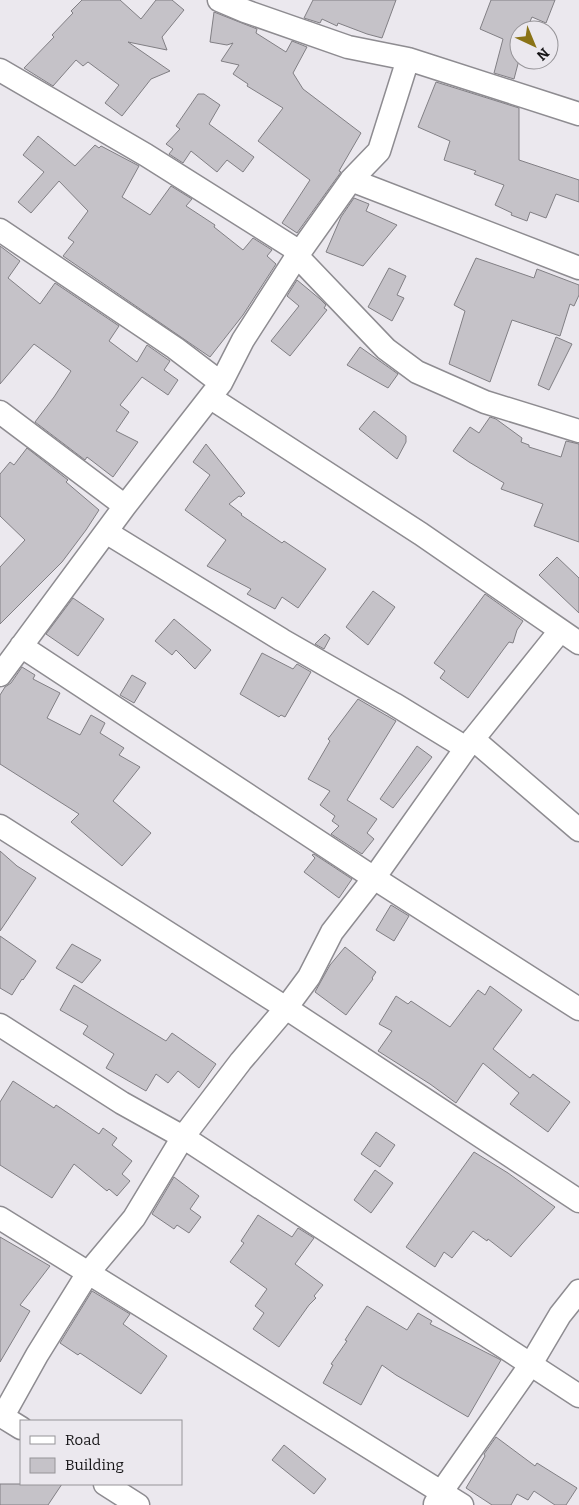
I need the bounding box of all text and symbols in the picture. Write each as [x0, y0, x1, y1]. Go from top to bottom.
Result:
north arrow [509, 20, 559, 70]
text: N [533, 44, 552, 64]
legend [20, 1420, 182, 1485]
text: Road [65, 1431, 100, 1449]
text: Building [65, 1456, 124, 1474]

